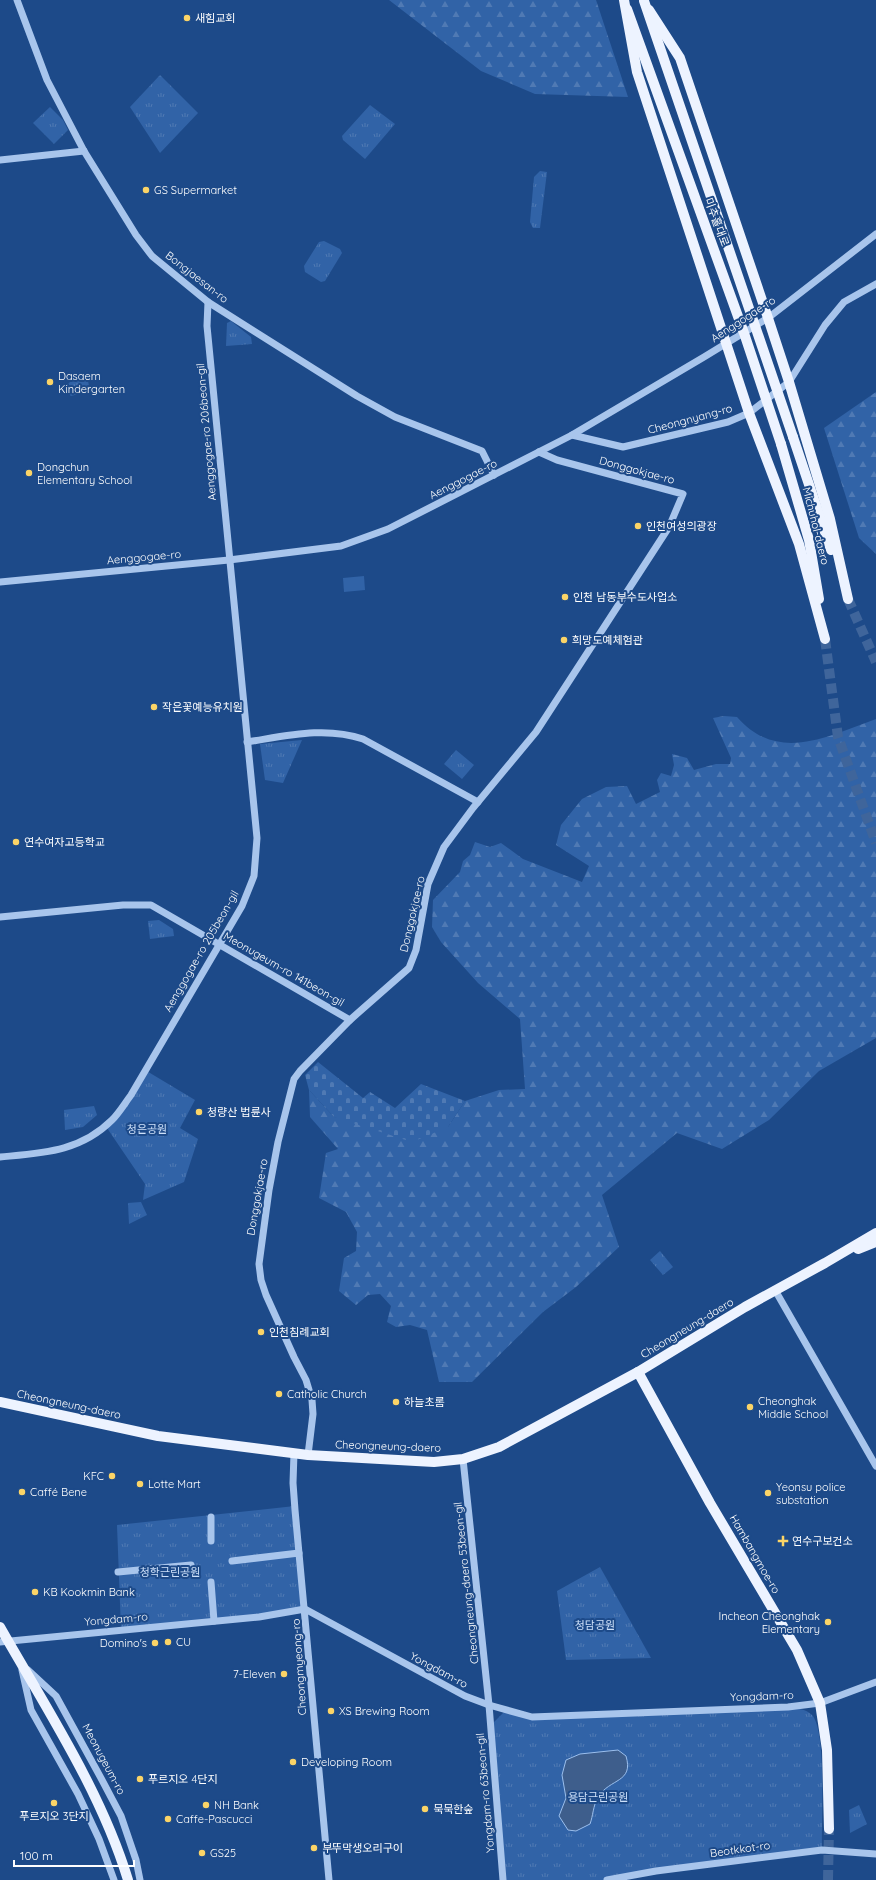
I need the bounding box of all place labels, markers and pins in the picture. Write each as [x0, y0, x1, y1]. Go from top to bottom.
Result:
place label: 새힘교회 [195, 11, 235, 25]
marker: 새힘교회 [182, 13, 192, 23]
place label: GS Supermarket [154, 183, 237, 197]
marker: GS Supermarket [141, 185, 151, 195]
place label: Dasaem Kindergarten [58, 369, 125, 396]
marker: Dasaem Kindergarten [45, 377, 55, 387]
place label: Dongchun Elementary School [37, 460, 132, 487]
marker: Dongchun Elementary School [24, 468, 34, 478]
place label: 인천여성의광장 [646, 519, 717, 533]
marker: 인천여성의광장 [633, 521, 643, 531]
place label: 인천 남동부수도사업소 [573, 590, 677, 604]
marker: 인천 남동부수도사업소 [560, 592, 570, 602]
place label: 희망도예체험관 [572, 633, 643, 647]
marker: 희망도예체험관 [559, 635, 569, 645]
place label: 작은꽃예능유치원 [162, 700, 243, 714]
marker: 작은꽃예능유치원 [149, 702, 159, 712]
place label: 연수여자고등학교 [24, 835, 105, 849]
marker: 연수여자고등학교 [11, 837, 21, 847]
place label: 청량산 법륜사 [207, 1105, 271, 1119]
marker: 청량산 법륜사 [194, 1107, 204, 1117]
place label: 인천침례교회 [269, 1325, 330, 1339]
marker: 인천침례교회 [256, 1327, 266, 1337]
place label: Catholic Church [287, 1387, 367, 1401]
marker: Catholic Church [274, 1389, 284, 1399]
place label: Cheonghak Middle School [758, 1394, 828, 1421]
place label: 하늘초롬 [404, 1395, 444, 1409]
marker: 하늘초롬 [391, 1397, 401, 1407]
marker: Cheonghak Middle School [745, 1402, 755, 1412]
place label: KFC [83, 1469, 104, 1483]
marker: KFC [107, 1471, 117, 1481]
place label: Lotte Mart [148, 1477, 201, 1491]
marker: Lotte Mart [135, 1479, 145, 1489]
place label: Yeonsu police substation [776, 1480, 845, 1507]
place label: Caffé Bene [30, 1485, 87, 1499]
marker: Caffé Bene [17, 1487, 27, 1497]
marker: Yeonsu police substation [763, 1488, 773, 1498]
place label: 연수구보건소 [792, 1534, 853, 1548]
marker: 연수구보건소 [777, 1535, 789, 1547]
place label: KB Kookmin Bank [43, 1585, 135, 1599]
marker: KB Kookmin Bank [30, 1587, 40, 1597]
place label: Incheon Cheonghak Elementary [718, 1609, 820, 1636]
marker: Incheon Cheonghak Elementary [823, 1617, 833, 1627]
place label: CU [176, 1635, 191, 1649]
place label: Domino's [100, 1636, 147, 1650]
marker: CU [163, 1637, 173, 1647]
marker: Domino's [150, 1638, 160, 1648]
place label: 7-Eleven [233, 1667, 276, 1681]
marker: 7-Eleven [279, 1669, 289, 1679]
place label: XS Brewing Room [339, 1704, 430, 1718]
marker: XS Brewing Room [326, 1706, 336, 1716]
place label: Developing Room [301, 1755, 392, 1769]
marker: Developing Room [288, 1757, 298, 1767]
place label: 푸르지오 4단지 [148, 1772, 218, 1786]
marker: 푸르지오 4단지 [135, 1774, 145, 1784]
marker: 푸르지오 3단지 [49, 1798, 59, 1808]
place label: NH Bank [214, 1798, 259, 1812]
marker: NH Bank [201, 1800, 211, 1810]
place label: 묵묵한숲 [433, 1802, 473, 1816]
marker: 묵묵한숲 [420, 1804, 430, 1814]
place label: 푸르지오 3단지 [19, 1809, 89, 1823]
place label: Caffe-Pascucci [176, 1812, 252, 1826]
marker: Caffe-Pascucci [163, 1814, 173, 1824]
place label: 부뚜막생오리구이 [322, 1841, 403, 1855]
marker: 부뚜막생오리구이 [309, 1843, 319, 1853]
place label: GS25 [210, 1846, 236, 1860]
marker: GS25 [197, 1848, 207, 1858]

